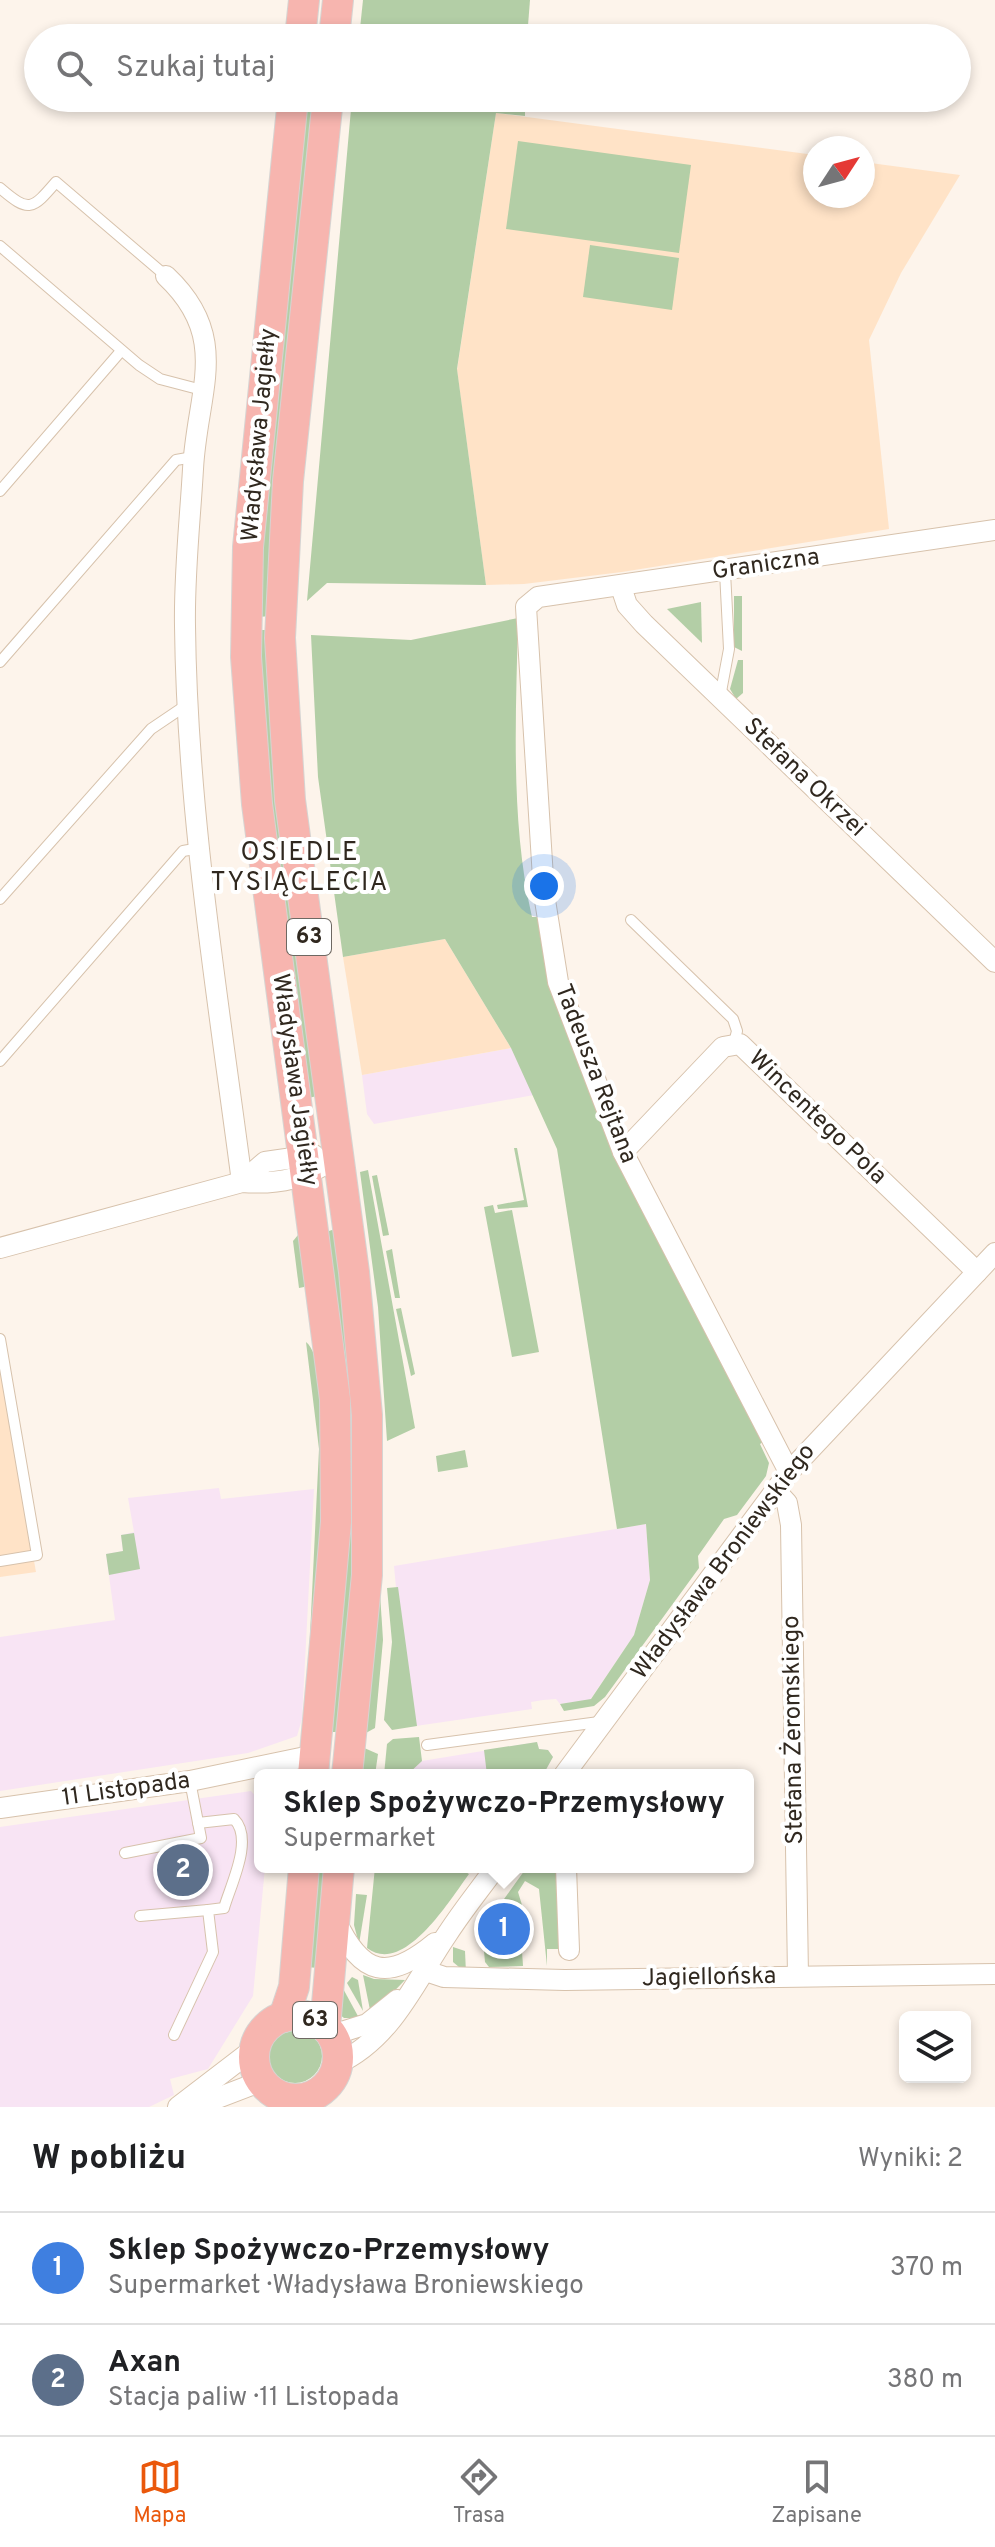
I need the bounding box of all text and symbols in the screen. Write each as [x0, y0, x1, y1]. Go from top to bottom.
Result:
search box [24, 24, 971, 112]
icon: search [52, 46, 96, 90]
text: Szukaj tutaj [116, 50, 275, 87]
north arrow [803, 136, 875, 208]
street label: Władysława Jagiełły [236, 327, 284, 543]
street label: Graniczna [710, 543, 822, 587]
street label: Stefana Okrzei [737, 712, 871, 844]
district label: OSIEDLE TYSIĄCLECIA [211, 837, 389, 900]
your location [524, 866, 564, 906]
road number: 63 [287, 919, 331, 955]
street label: Władysława Jagiełły [264, 972, 324, 1188]
street label: Tadeusza Rejtana [547, 980, 643, 1168]
street label: Wincentego Pola [742, 1044, 892, 1192]
street label: Władysława Broniewskiego [625, 1438, 823, 1686]
street label: Stefana Żeromskiego [776, 1615, 811, 1845]
street label: 11 Listopada [60, 1766, 192, 1814]
popup [254, 1769, 754, 1873]
text: Sklep Spożywczo-Przemysłowy [283, 1786, 725, 1823]
text: Supermarket [283, 1823, 436, 1856]
pin: 2 [157, 1840, 209, 1900]
pin: 1 [478, 1899, 530, 1959]
street label: Jagiellońska [642, 1962, 776, 1994]
road number: 63 [293, 2002, 337, 2038]
map controls [899, 2011, 971, 2083]
button: layers [899, 2011, 971, 2083]
text: W pobliżu [32, 2138, 186, 2181]
text: Wyniki: 2 [858, 2143, 963, 2176]
text: Sklep Spożywczo-Przemysłowy [108, 2233, 550, 2270]
text: 1 [53, 2252, 63, 2285]
text: 370 m [890, 2252, 963, 2285]
text: Supermarket · Władysława Broniewskiego [108, 2270, 584, 2303]
text: Axan [108, 2345, 181, 2382]
text: 2 [50, 2364, 66, 2397]
text: 380 m [887, 2364, 963, 2397]
text: Stacja paliw · 11 Listopada [108, 2382, 399, 2415]
tab: Mapa [133, 2455, 186, 2530]
tab: Trasa [453, 2455, 505, 2530]
tab: Zapisane [771, 2455, 862, 2530]

